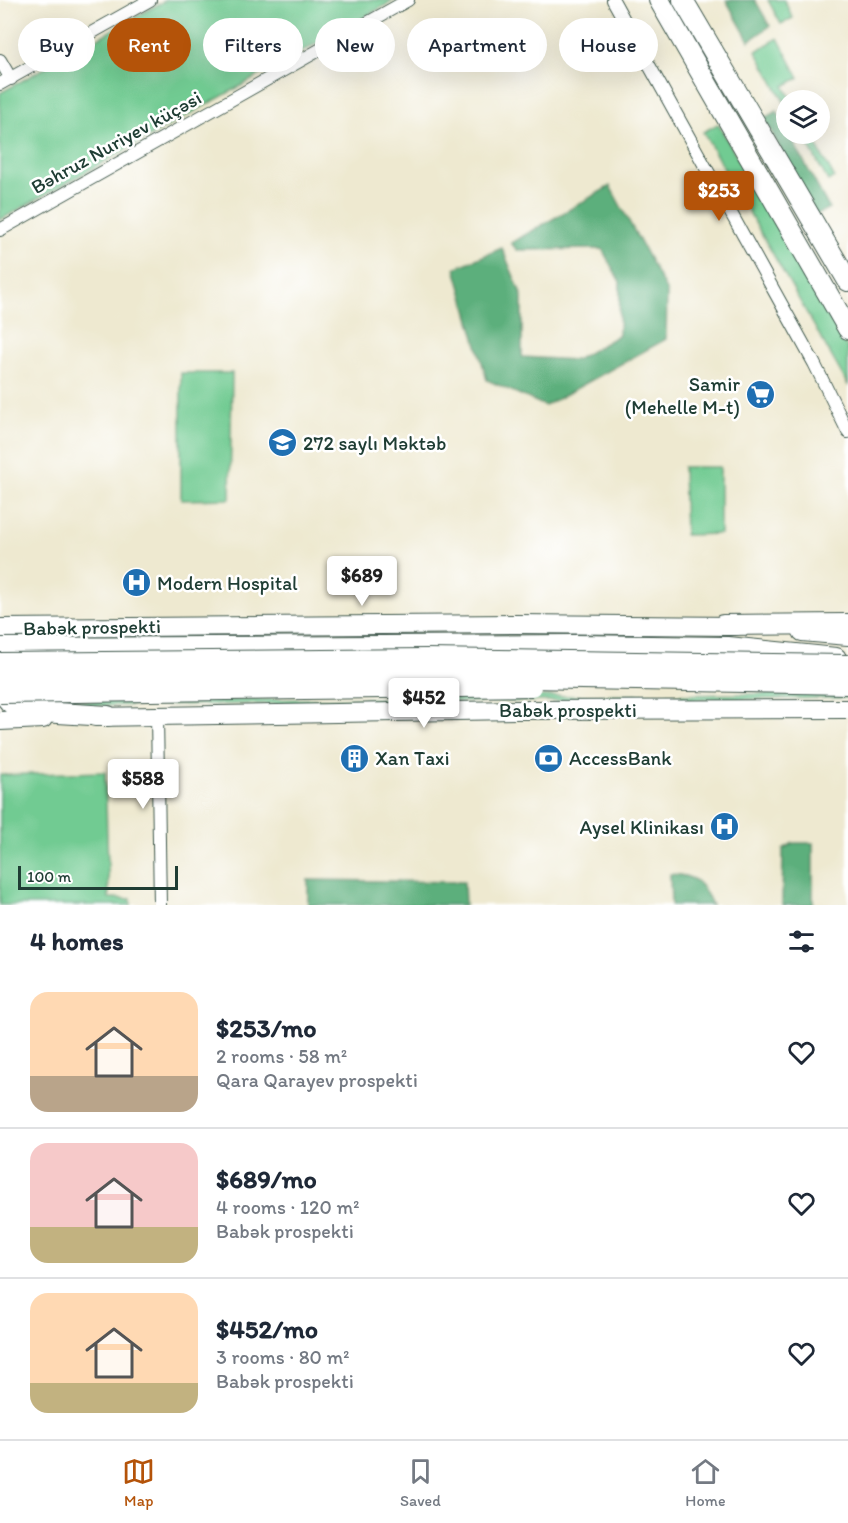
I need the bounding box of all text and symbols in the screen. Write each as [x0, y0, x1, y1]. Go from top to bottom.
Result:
chip: Buy [18, 18, 95, 72]
chip: Rent [107, 18, 191, 72]
chip: Filters [203, 18, 303, 72]
chip: New [315, 18, 395, 72]
chip: Apartment [407, 18, 547, 72]
chip: House [559, 18, 658, 72]
street label: Bəhruz Nuriyev küçəsi [27, 85, 205, 199]
map controls [776, 90, 830, 144]
button: layers [776, 90, 830, 144]
pin: $253 [683, 171, 755, 222]
text: $253 [698, 178, 740, 202]
place label: Samir (Mehelle M-t) [625, 372, 740, 419]
supermarket icon: Samir (Mehelle M-t) [745, 379, 777, 411]
school or university icon: 272 saylı Məktəb [266, 427, 298, 459]
place label: 272 saylı Məktəb [303, 431, 446, 455]
pin: $689 [326, 556, 398, 607]
text: $689 [341, 563, 383, 587]
hospital icon: Modern Hospital [120, 567, 152, 599]
place label: Modern Hospital [157, 571, 298, 595]
street label: Babək prospekti [23, 614, 161, 640]
pin: $452 [388, 678, 460, 729]
text: $452 [402, 685, 446, 709]
street label: Babək prospekti [499, 698, 637, 722]
building icon: Xan Taxi [338, 742, 370, 774]
bank icon: AccessBank [532, 742, 564, 774]
place label: Xan Taxi [375, 746, 450, 770]
place label: AccessBank [569, 746, 672, 770]
pin: $588 [107, 759, 179, 810]
text: $588 [122, 766, 164, 790]
hospital icon: Aysel Klinikası [709, 811, 741, 843]
place label: Aysel Klinikası [579, 815, 704, 839]
scale bar [18, 863, 178, 890]
text: 100 m [27, 867, 71, 886]
text: 4 homes [30, 925, 124, 957]
icon: filters [785, 925, 818, 958]
text: $253/mo [216, 1012, 317, 1044]
icon: home [78, 1016, 150, 1088]
icon: heart [785, 1036, 818, 1069]
text: 2 rooms · 58 m² [216, 1044, 347, 1068]
text: Qara Qarayev prospekti [216, 1068, 418, 1092]
text: $689/mo [216, 1163, 317, 1195]
icon: home [78, 1167, 150, 1239]
icon: heart [785, 1187, 818, 1220]
text: 4 rooms · 120 m² [216, 1195, 359, 1219]
text: Babək prospekti [216, 1219, 354, 1243]
text: $452/mo [216, 1313, 318, 1345]
icon: home [78, 1317, 150, 1389]
icon: heart [785, 1337, 818, 1370]
text: 3 rooms · 80 m² [216, 1345, 349, 1369]
text: Babək prospekti [216, 1369, 354, 1393]
tab: Map [122, 1455, 155, 1510]
tab: Saved [400, 1455, 441, 1510]
tab: Home [685, 1455, 726, 1510]

